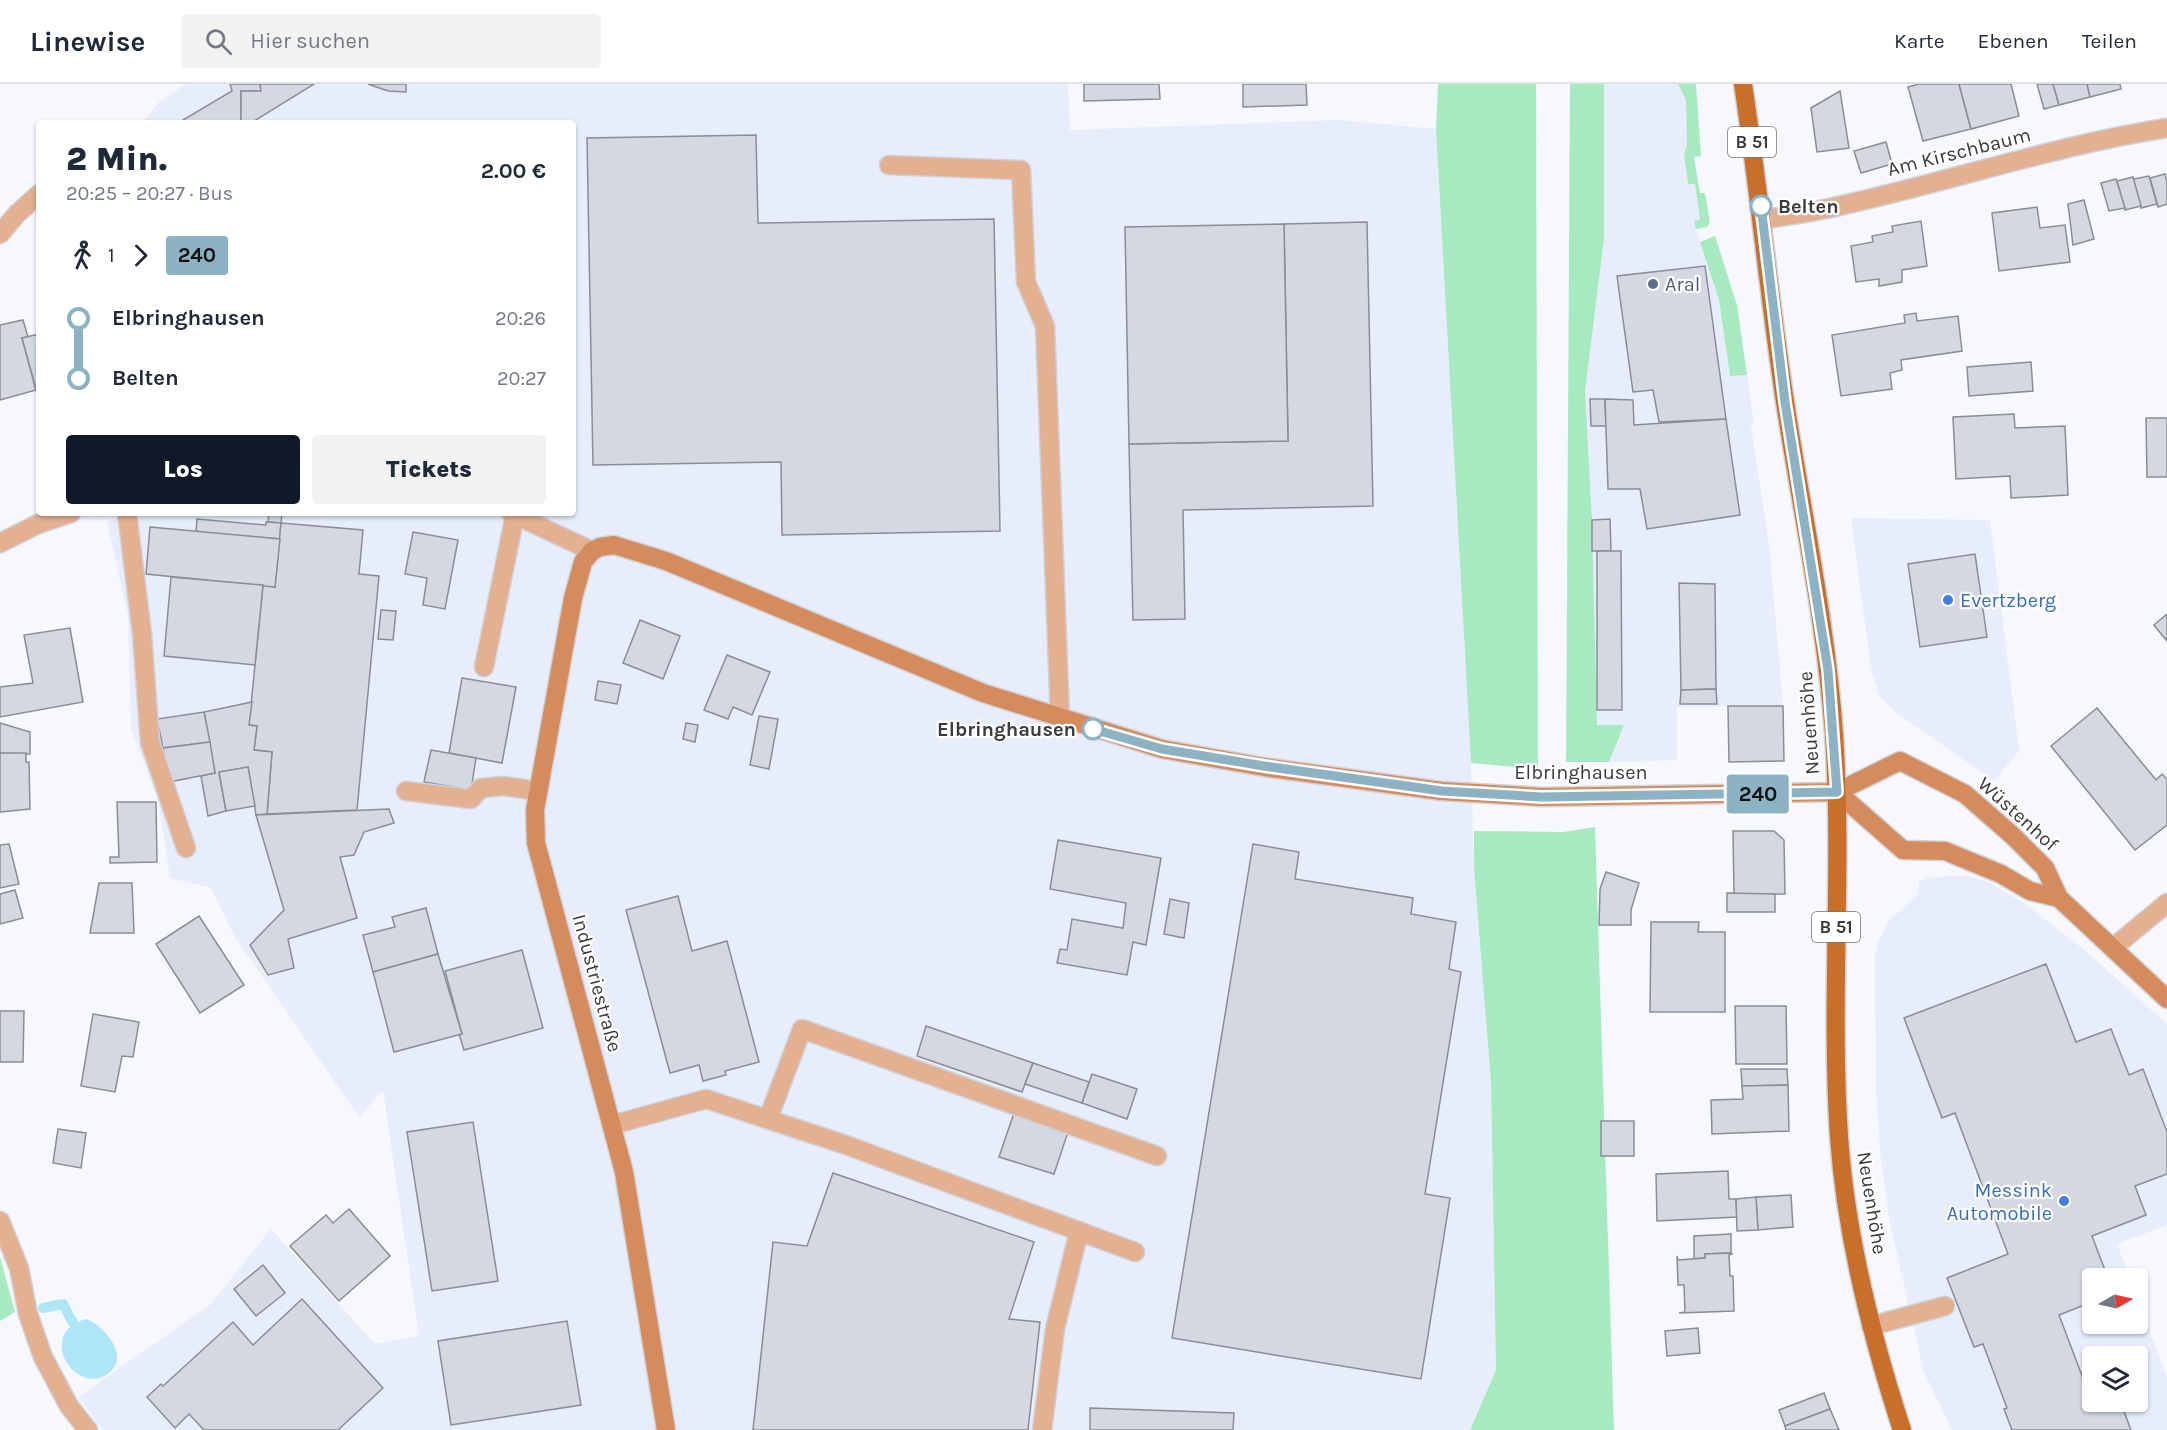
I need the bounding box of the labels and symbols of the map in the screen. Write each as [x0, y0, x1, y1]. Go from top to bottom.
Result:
street label: Am Kirschbaum [1885, 123, 2033, 181]
road number: B 51 [1728, 127, 1776, 157]
marker: Belten [1750, 195, 1772, 217]
place label: Belten [1778, 195, 1839, 218]
place label: Aral [1665, 273, 1700, 296]
marker: Aral [1646, 277, 1660, 291]
place label: Evertzberg [1960, 589, 2056, 612]
marker: Evertzberg [1941, 593, 1955, 607]
street label: Neuenhöhe [1794, 670, 1824, 776]
place label: Elbringhausen [937, 718, 1076, 741]
marker: Elbringhausen [1082, 718, 1104, 740]
street label: Elbringhausen [1514, 761, 1648, 784]
street label: Wüstenhof [1973, 772, 2063, 856]
line badge: 240 [1724, 774, 1792, 814]
street label: Industriestraße [568, 911, 626, 1055]
road number: B 51 [1812, 912, 1860, 942]
street label: Neuenhöhe [1853, 1150, 1891, 1256]
place label: Messink Automobile [1947, 1179, 2052, 1225]
marker: Messink Automobile [2057, 1194, 2071, 1208]
north arrow [2082, 1268, 2148, 1334]

